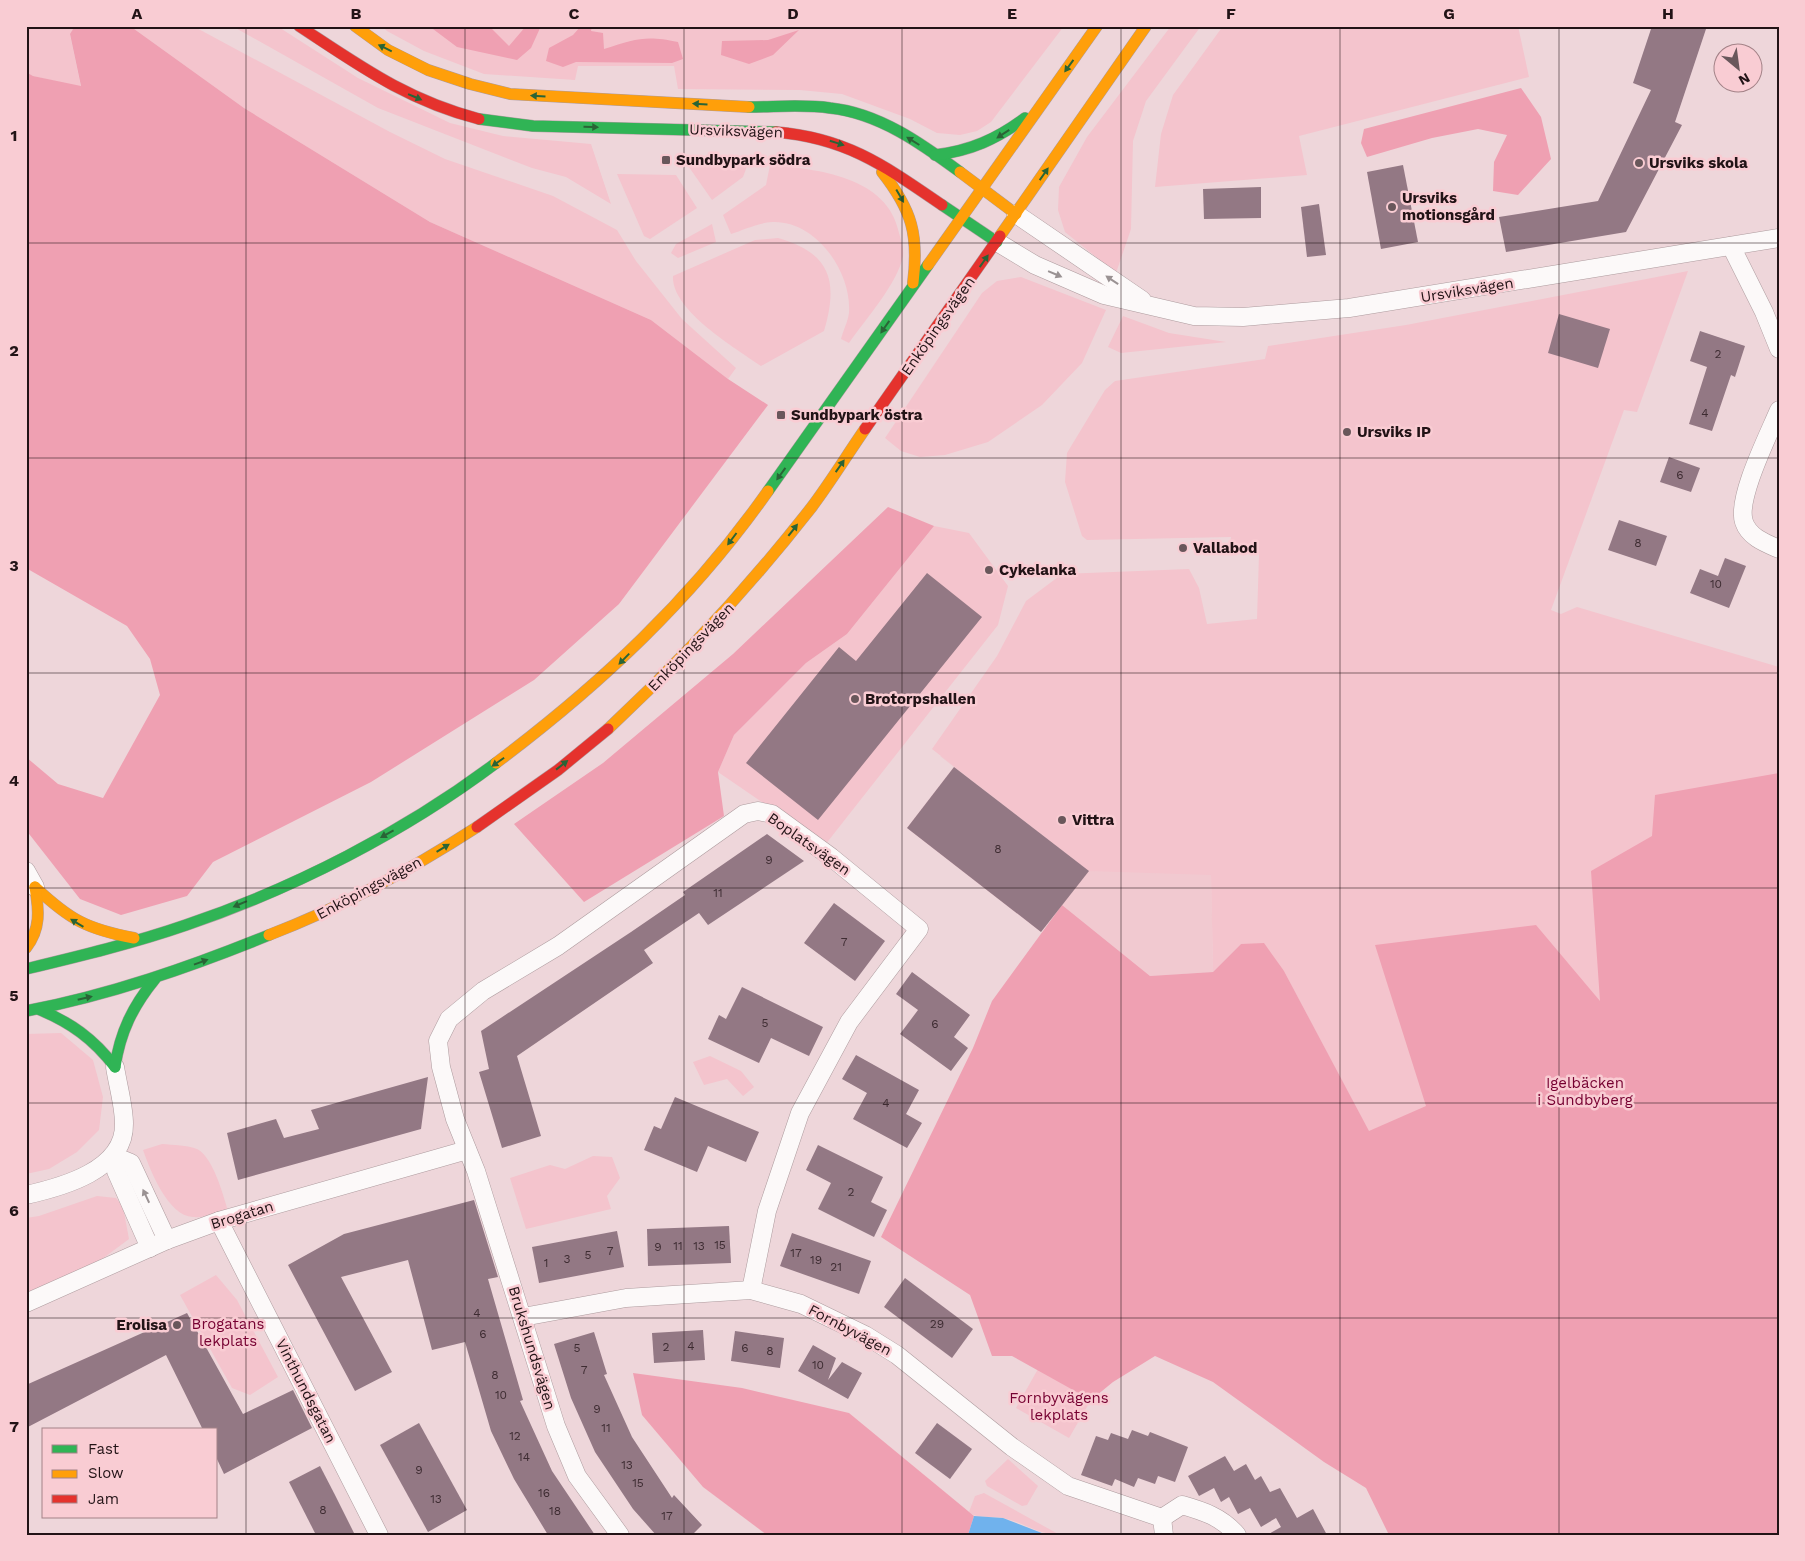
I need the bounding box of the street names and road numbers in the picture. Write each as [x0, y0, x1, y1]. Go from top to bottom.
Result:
street label: Ursviksvägen [689, 120, 783, 142]
street label: Enköpingsvägen [897, 273, 979, 379]
street label: Ursviksvägen [1419, 274, 1515, 306]
street label: Enköpingsvägen [644, 599, 738, 695]
street label: Boplatsvägen [764, 809, 854, 879]
street label: Enköpingsvägen [313, 853, 425, 923]
street label: Brogatan [208, 1197, 276, 1233]
street label: Brukshundsvägen [505, 1284, 559, 1412]
street label: Fornbyvägen [805, 1301, 895, 1359]
street label: Vinthundsgatan [272, 1336, 340, 1446]

